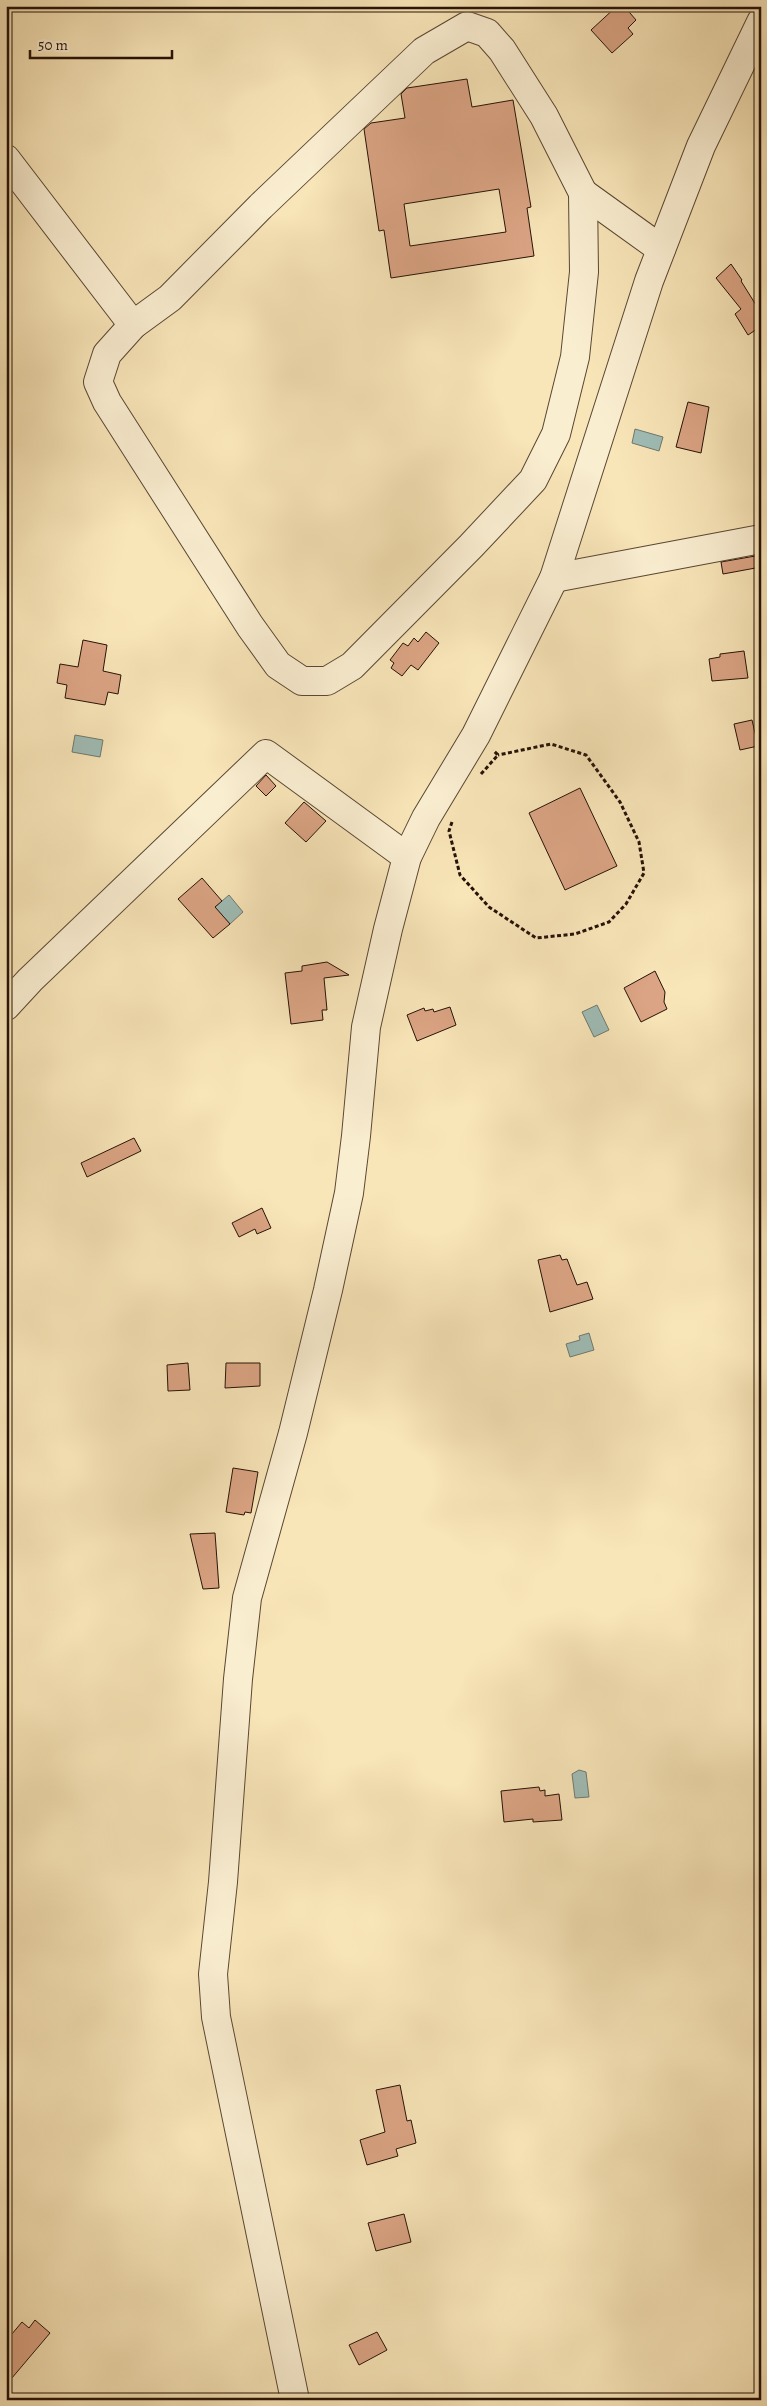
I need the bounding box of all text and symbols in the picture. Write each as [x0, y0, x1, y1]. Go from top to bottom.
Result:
scale bar [30, 28, 172, 60]
text: 50 m [38, 35, 68, 55]

